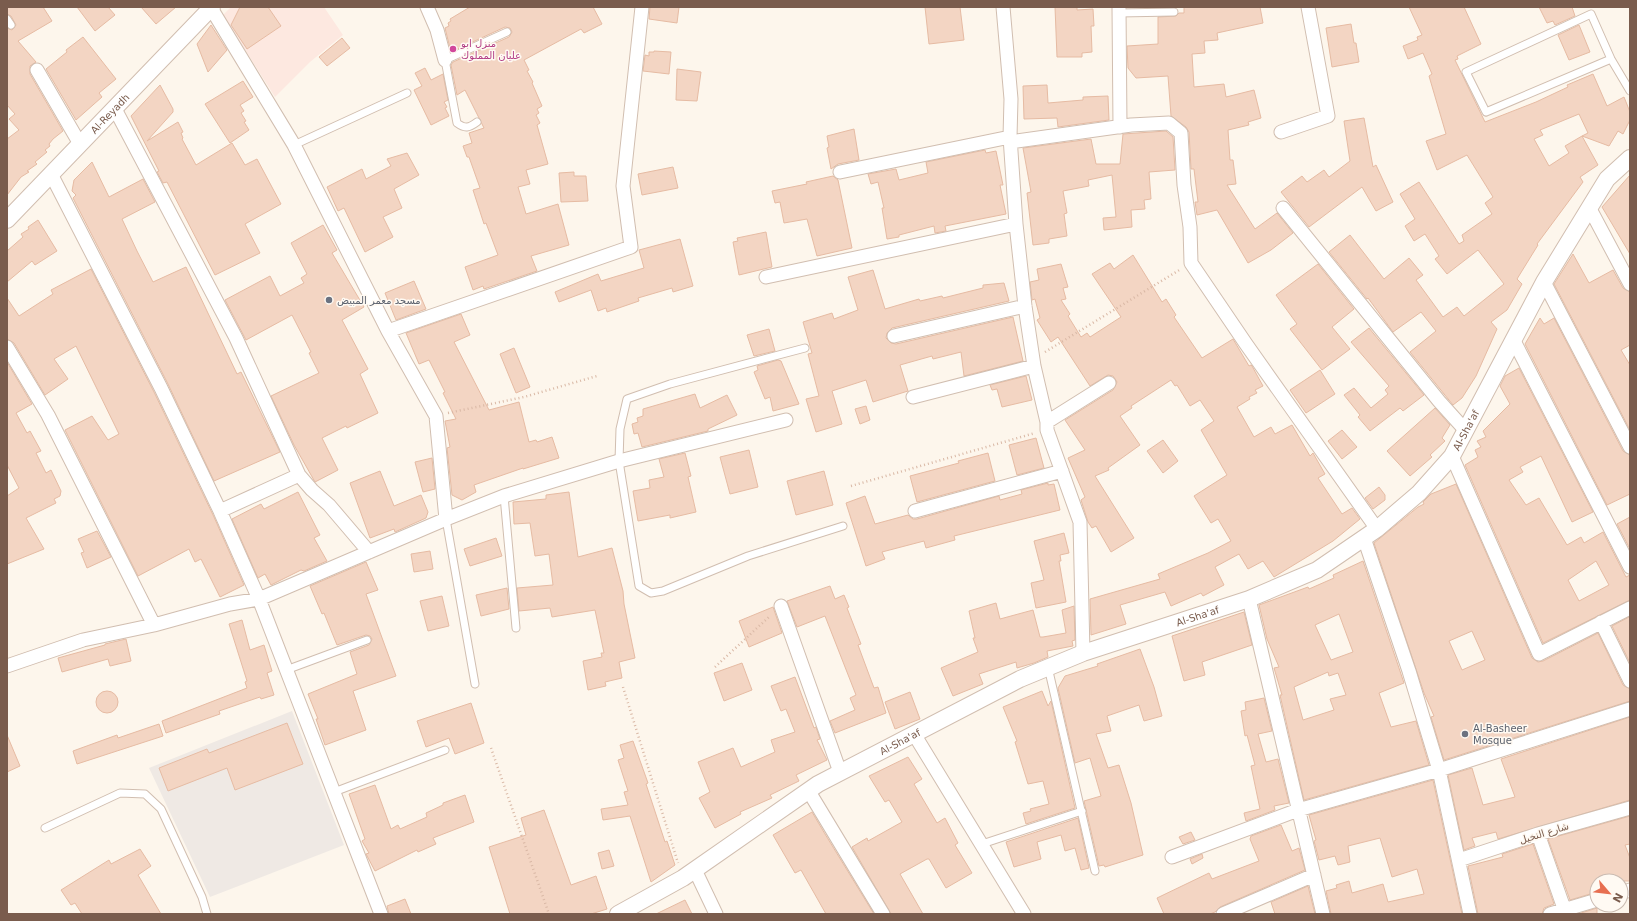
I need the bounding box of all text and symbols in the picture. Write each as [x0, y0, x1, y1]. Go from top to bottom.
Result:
place label: منزل ابو عليان المملوك [460, 38, 521, 61]
marker: منزل ابو عليان المملوك [448, 44, 458, 54]
street label: Al-Reyadh [88, 91, 131, 135]
marker: مسجد معمر المبيض [324, 295, 334, 305]
place label: مسجد معمر المبيض [337, 295, 421, 306]
street label: Al-Sha'af [1450, 407, 1481, 452]
street label: Al-Sha'af [1175, 604, 1221, 628]
place label: Al-Basheer Mosque [1473, 723, 1528, 746]
street label: Al-Sha'af [878, 726, 922, 757]
marker: Al-Basheer Mosque [1460, 729, 1470, 739]
street label: شارع النخيل [1518, 820, 1570, 847]
north arrow [1589, 873, 1629, 913]
text: N [1609, 890, 1625, 905]

